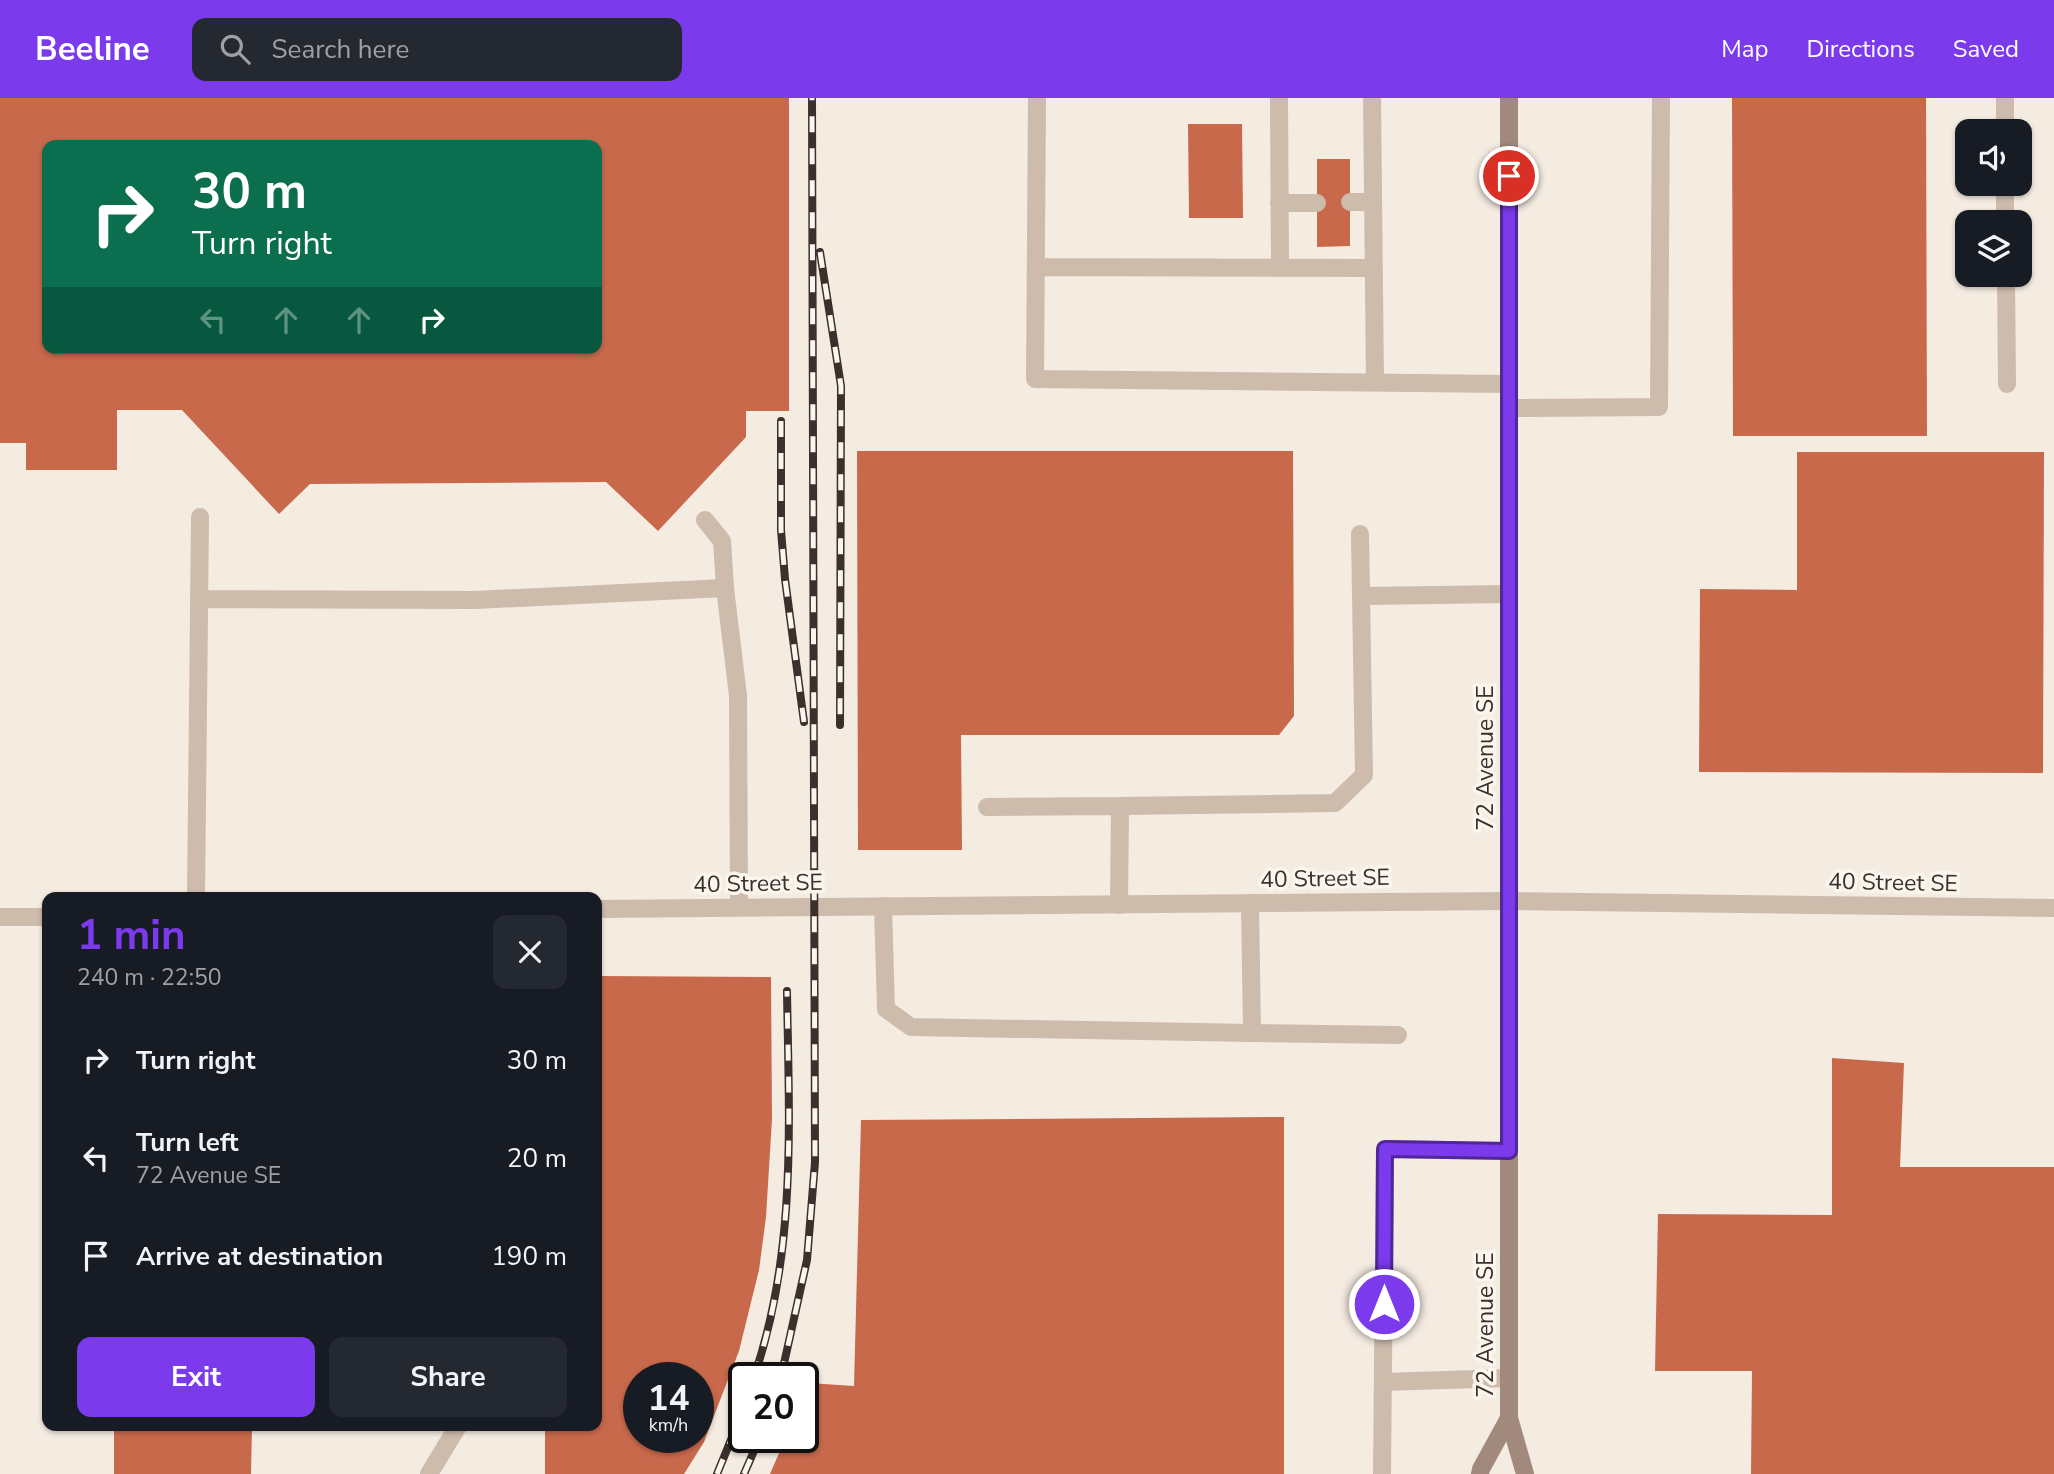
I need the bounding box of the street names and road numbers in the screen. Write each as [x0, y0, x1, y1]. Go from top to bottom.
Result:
street label: 72 Avenue SE [1470, 685, 1501, 831]
street label: 40 Street SE [1260, 862, 1390, 895]
street label: 40 Street SE [1828, 866, 1958, 899]
street label: 40 Street SE [693, 867, 823, 900]
street label: 72 Avenue SE [1470, 1252, 1501, 1398]

